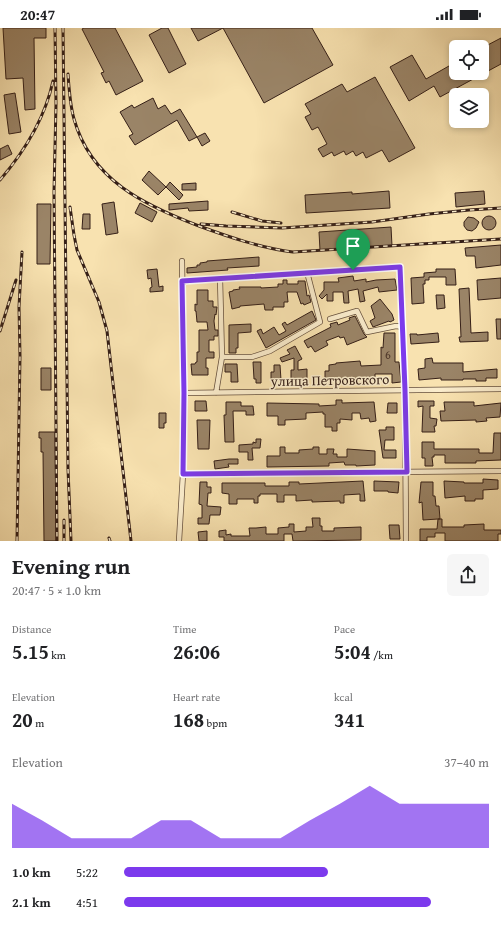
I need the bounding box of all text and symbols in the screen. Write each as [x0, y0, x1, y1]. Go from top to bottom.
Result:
text: 20:47 [20, 4, 55, 25]
map controls [449, 40, 489, 128]
button: locate [449, 40, 489, 80]
button: layers [449, 88, 489, 128]
pin [336, 229, 370, 270]
icon: arrive [342, 235, 364, 257]
house number: 6 [385, 346, 391, 363]
street label: улица Петровского [270, 369, 389, 391]
text: Evening run [12, 550, 130, 582]
button: share [447, 554, 489, 596]
text: 20:47 · 5 × 1.0 km [12, 581, 101, 600]
text: Distance [12, 621, 51, 637]
text: Time [173, 621, 196, 637]
text: Pace [334, 621, 355, 637]
text: 5.15 [12, 637, 49, 666]
text: 26:06 [173, 637, 220, 666]
text: 5:04 [334, 637, 371, 666]
text: km [49, 647, 66, 663]
text: /km [371, 647, 393, 663]
text: Elevation [12, 689, 55, 705]
text: Heart rate [173, 689, 220, 705]
text: kcal [334, 689, 353, 705]
text: 20 [12, 705, 33, 734]
text: 168 [173, 705, 204, 734]
text: 341 [334, 705, 365, 734]
text: m [33, 715, 44, 731]
text: bpm [204, 715, 227, 731]
text: Elevation [12, 753, 63, 772]
text: 37–40 m [444, 753, 489, 772]
text: 1.0 km [12, 863, 51, 882]
text: 5:22 [76, 863, 98, 882]
text: 2.1 km [12, 893, 51, 912]
text: 4:51 [76, 893, 98, 912]

